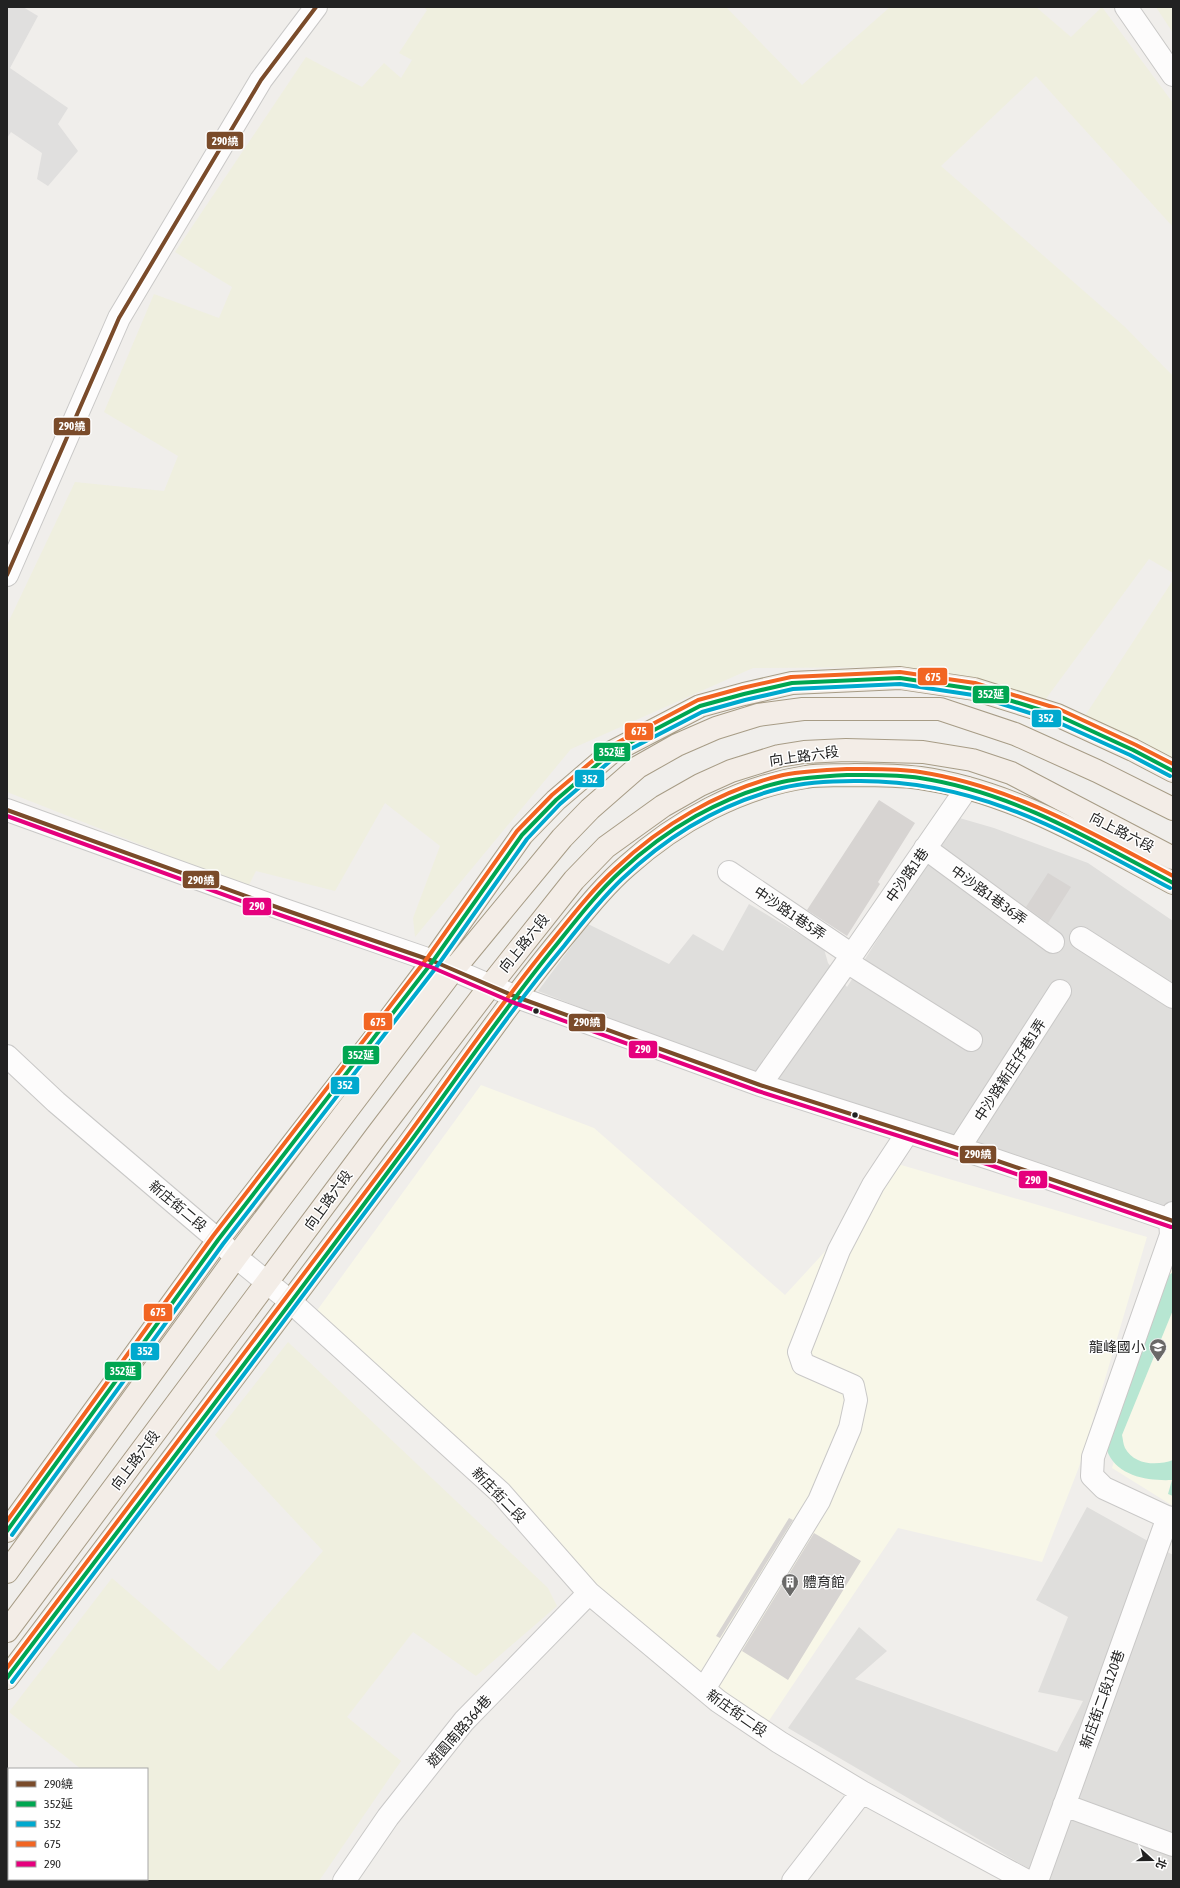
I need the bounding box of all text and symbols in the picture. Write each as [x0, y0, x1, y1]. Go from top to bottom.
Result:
line badge: 290繞 [206, 131, 244, 150]
text: 290繞 [212, 135, 238, 147]
line badge: 290繞 [53, 417, 91, 436]
text: 290繞 [59, 420, 85, 432]
line badge: 675 [917, 667, 948, 686]
text: 675 [925, 671, 941, 683]
line badge: 352延 [972, 685, 1010, 704]
text: 352延 [978, 688, 1004, 700]
line badge: 352 [1031, 709, 1062, 728]
text: 352 [1038, 712, 1054, 724]
line badge: 675 [624, 722, 654, 741]
text: 675 [631, 725, 647, 737]
line badge: 352延 [593, 742, 631, 762]
street label: 向上路六段 [768, 743, 840, 769]
text: 352延 [599, 746, 625, 758]
line badge: 352 [574, 769, 605, 788]
text: 352 [582, 773, 598, 785]
street label: 向上路六段 [1087, 809, 1157, 855]
street label: 中沙路1巷 [882, 845, 932, 905]
street label: 中沙路1巷36弄 [948, 862, 1030, 928]
line badge: 290繞 [182, 870, 220, 889]
text: 290繞 [188, 874, 214, 886]
street label: 中沙路1巷5弄 [751, 883, 829, 943]
line badge: 290 [242, 897, 272, 916]
text: 290 [249, 900, 265, 912]
street label: 向上路六段 [496, 911, 552, 975]
unlabelled marker [531, 1006, 541, 1016]
line badge: 675 [363, 1012, 393, 1031]
line badge: 290繞 [568, 1013, 606, 1032]
text: 675 [370, 1016, 386, 1028]
text: 290繞 [574, 1016, 600, 1028]
street label: 中沙路新庄仔巷1弄 [971, 1016, 1049, 1124]
line badge: 290 [628, 1040, 658, 1059]
text: 290 [635, 1043, 651, 1055]
line badge: 352延 [342, 1045, 380, 1065]
text: 352延 [348, 1049, 374, 1061]
line badge: 352 [330, 1076, 360, 1095]
text: 352 [337, 1079, 353, 1091]
unlabelled marker [850, 1110, 860, 1120]
line badge: 290繞 [959, 1145, 997, 1164]
text: 290繞 [965, 1148, 991, 1160]
street label: 向上路六段 [301, 1167, 355, 1233]
line badge: 290 [1018, 1170, 1048, 1189]
text: 290 [1025, 1174, 1041, 1186]
street label: 新庄街二段 [146, 1177, 210, 1235]
line badge: 675 [143, 1303, 173, 1322]
text: 675 [150, 1306, 166, 1318]
school or university icon: 龍峰國小 [1148, 1337, 1168, 1362]
place label: 龍峰國小 [1089, 1339, 1145, 1355]
line badge: 352 [130, 1342, 160, 1361]
text: 352 [137, 1345, 153, 1357]
line badge: 352延 [104, 1361, 142, 1381]
text: 352延 [110, 1365, 136, 1377]
street label: 向上路六段 [108, 1427, 162, 1493]
street label: 新庄街二段 [469, 1464, 529, 1526]
building icon: 體育館 [780, 1572, 800, 1597]
place label: 體育館 [803, 1574, 845, 1590]
street label: 新庄街二段120巷 [1077, 1648, 1127, 1750]
street label: 新庄街二段 [704, 1686, 770, 1740]
street label: 遊園南路364巷 [424, 1692, 494, 1770]
legend [8, 1768, 148, 1880]
text: 290繞 [44, 1777, 73, 1791]
text: 352延 [44, 1797, 73, 1811]
text: 352 [44, 1817, 61, 1831]
text: 675 [44, 1837, 61, 1851]
north arrow [1132, 1840, 1172, 1880]
text: 北 [1154, 1856, 1169, 1871]
text: 290 [44, 1857, 61, 1871]

